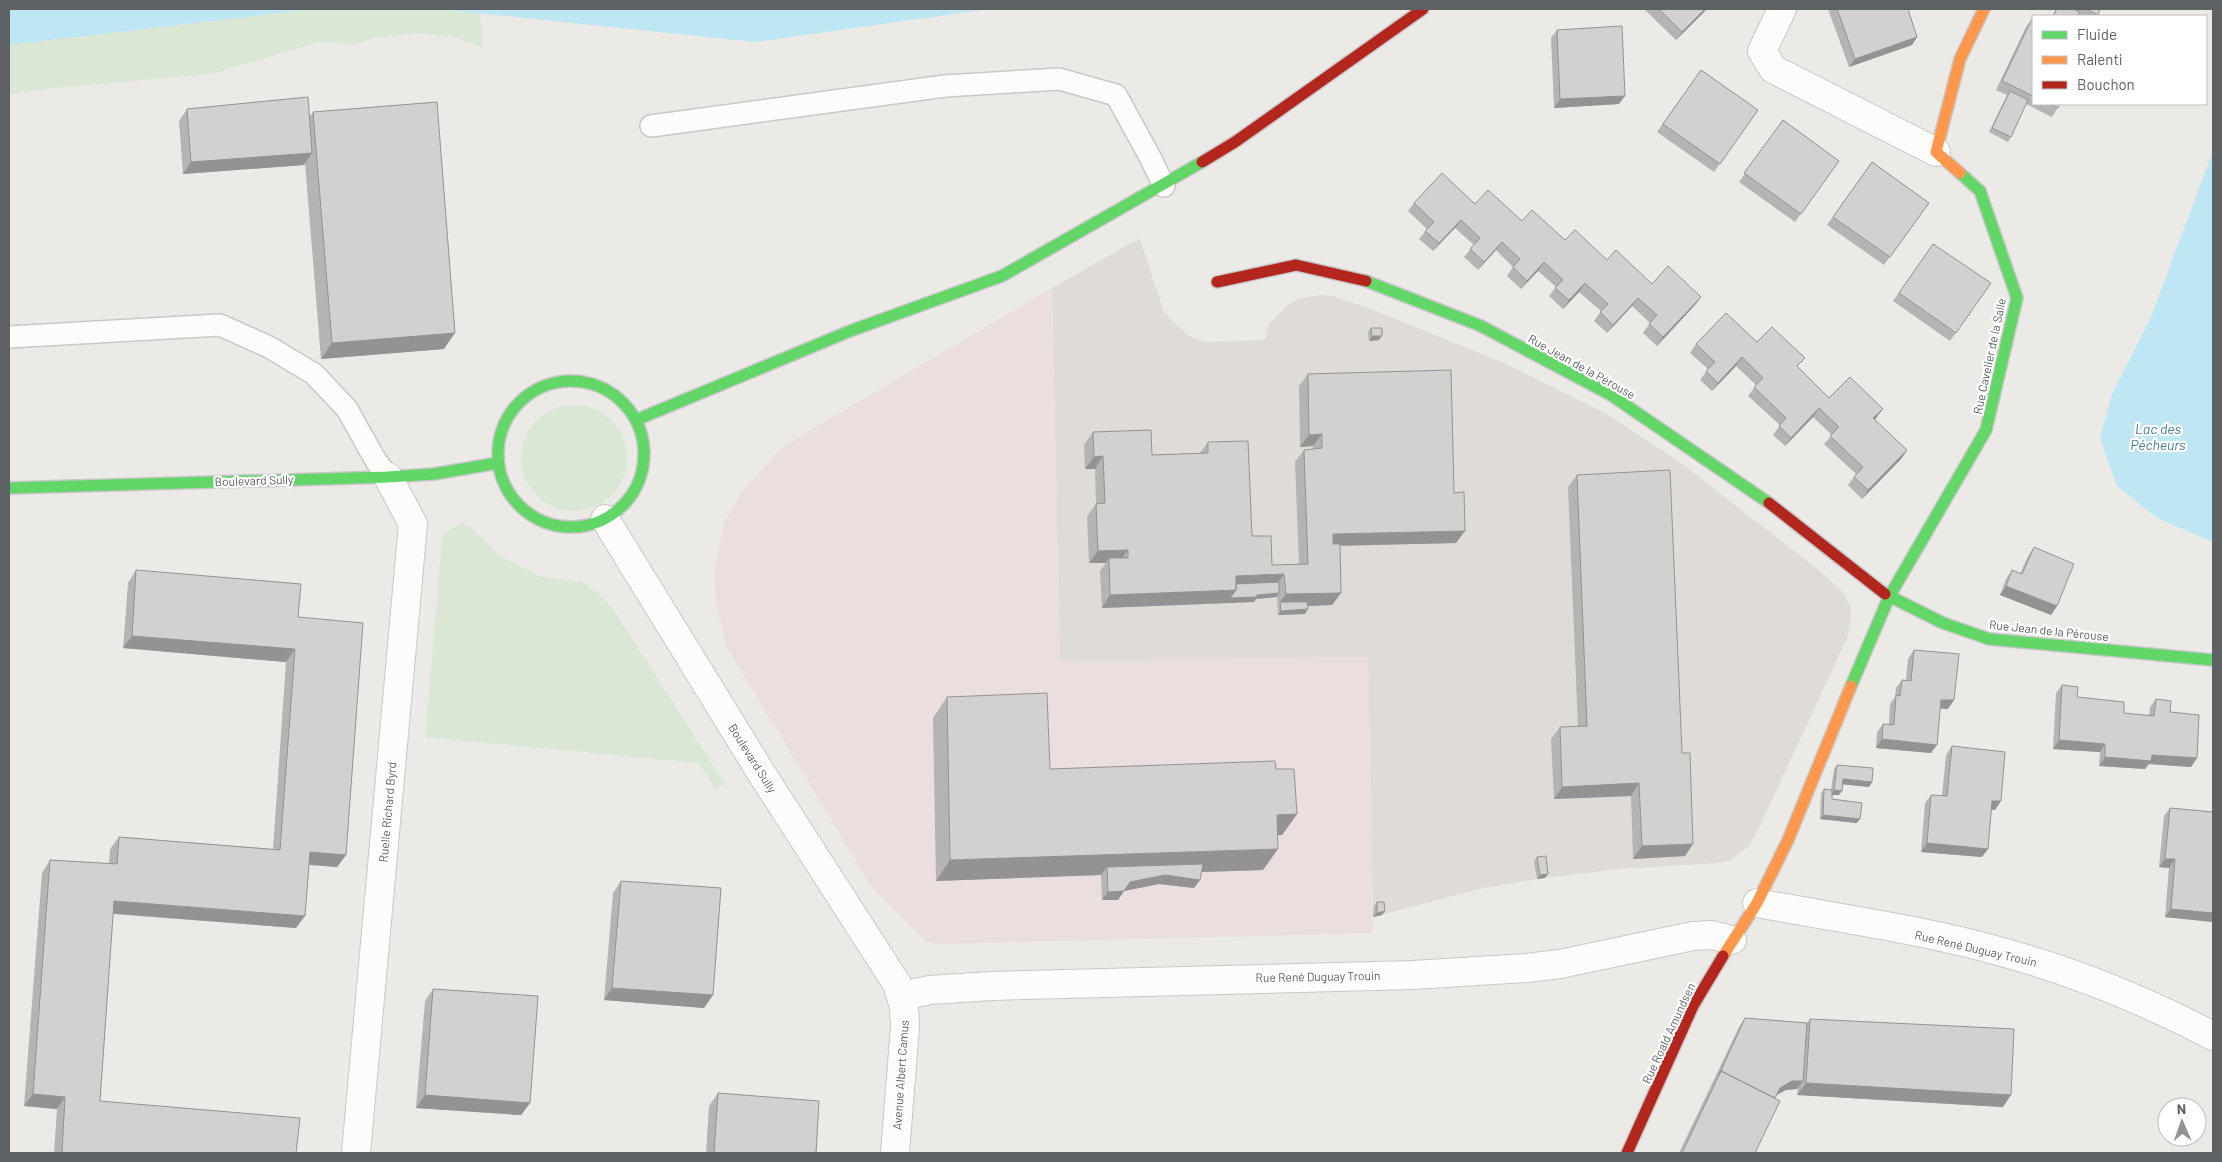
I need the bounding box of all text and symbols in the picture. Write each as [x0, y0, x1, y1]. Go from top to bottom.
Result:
legend [2032, 15, 2207, 105]
text: Fluide [2077, 25, 2117, 43]
text: Ralenti [2077, 50, 2123, 68]
text: Bouchon [2077, 75, 2135, 93]
street label: Rue Cavelier de la Salle [1970, 297, 2008, 415]
street label: Rue Jean de la Pérouse [1526, 331, 1638, 401]
water label: Lac des Pécheurs [2130, 420, 2186, 453]
street label: Boulevard Sully [214, 472, 294, 488]
street label: Rue Jean de la Pérouse [1988, 617, 2110, 643]
street label: Boulevard Sully [726, 721, 780, 796]
street label: Ruelle Richard Byrd [376, 761, 398, 863]
street label: Rue René Duguay Trouin [1914, 927, 2038, 969]
street label: Rue René Duguay Trouin [1255, 968, 1381, 984]
street label: Rue Roald Amundsen [1639, 980, 1697, 1086]
street label: Avenue Albert Camus [889, 1019, 911, 1130]
north arrow [2157, 1097, 2207, 1147]
text: N [2177, 1100, 2186, 1117]

